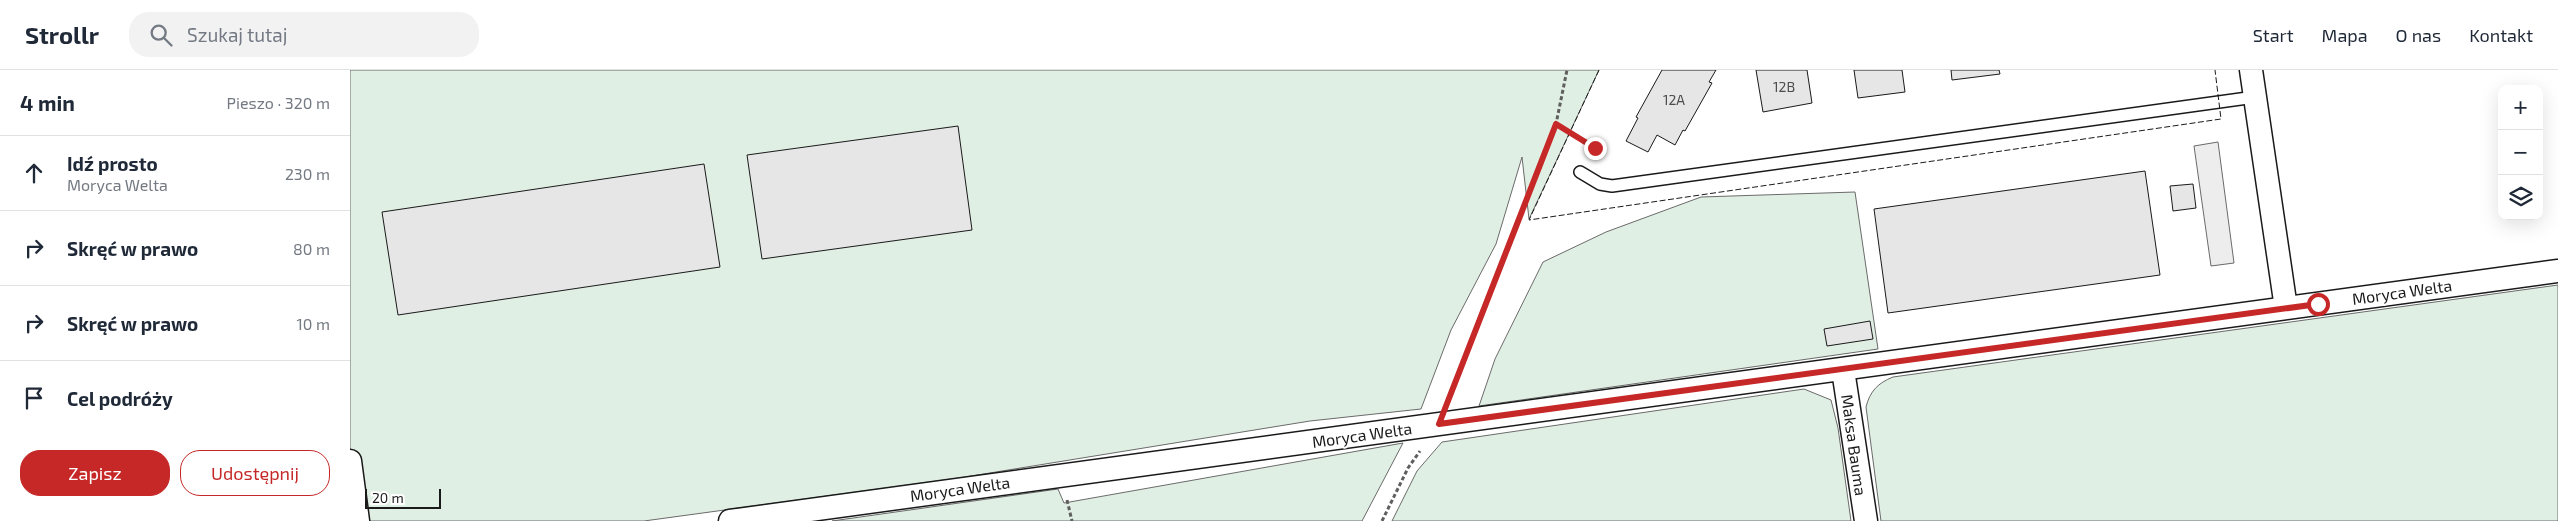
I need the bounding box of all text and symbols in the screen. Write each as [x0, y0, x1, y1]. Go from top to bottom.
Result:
search box [129, 12, 479, 57]
text: Strollr [25, 20, 99, 49]
icon: search [147, 21, 175, 49]
text: Szukaj tutaj [187, 23, 287, 46]
text: Start [2253, 24, 2294, 46]
text: Mapa [2322, 24, 2368, 46]
text: O nas [2396, 24, 2441, 46]
text: Kontakt [2469, 24, 2533, 46]
house number: 12B [1773, 78, 1795, 95]
map controls [2498, 85, 2543, 220]
button: + [2498, 85, 2543, 130]
text: 4 min [20, 90, 75, 115]
house number: 12A [1663, 91, 1685, 108]
text: Pieszo · 320 m [227, 93, 330, 112]
button: − [2498, 130, 2543, 175]
route end [1584, 137, 1607, 160]
text: Idź prosto [67, 152, 158, 175]
icon: ahead [20, 159, 48, 187]
text: 230 m [285, 164, 330, 183]
text: Moryca Welta [67, 175, 168, 194]
button: layers [2498, 175, 2543, 220]
icon: right [20, 234, 48, 262]
text: Skręć w prawo [67, 237, 198, 260]
text: 80 m [293, 239, 330, 258]
street label: Moryca Welta [2351, 275, 2453, 308]
route start [2307, 293, 2330, 316]
icon: right [20, 309, 48, 337]
text: Skręć w prawo [67, 312, 198, 335]
text: 10 m [296, 314, 330, 333]
icon: arrive [20, 384, 48, 412]
text: Cel podróży [67, 387, 173, 410]
street label: Maksa Bauma [1838, 393, 1871, 497]
street label: Moryca Welta [1311, 418, 1413, 451]
button: Zapisz [20, 450, 170, 496]
button: Udostępnij [180, 450, 330, 496]
street label: Moryca Welta [909, 472, 1011, 505]
scale bar [365, 486, 441, 509]
text: 20 m [372, 489, 404, 506]

